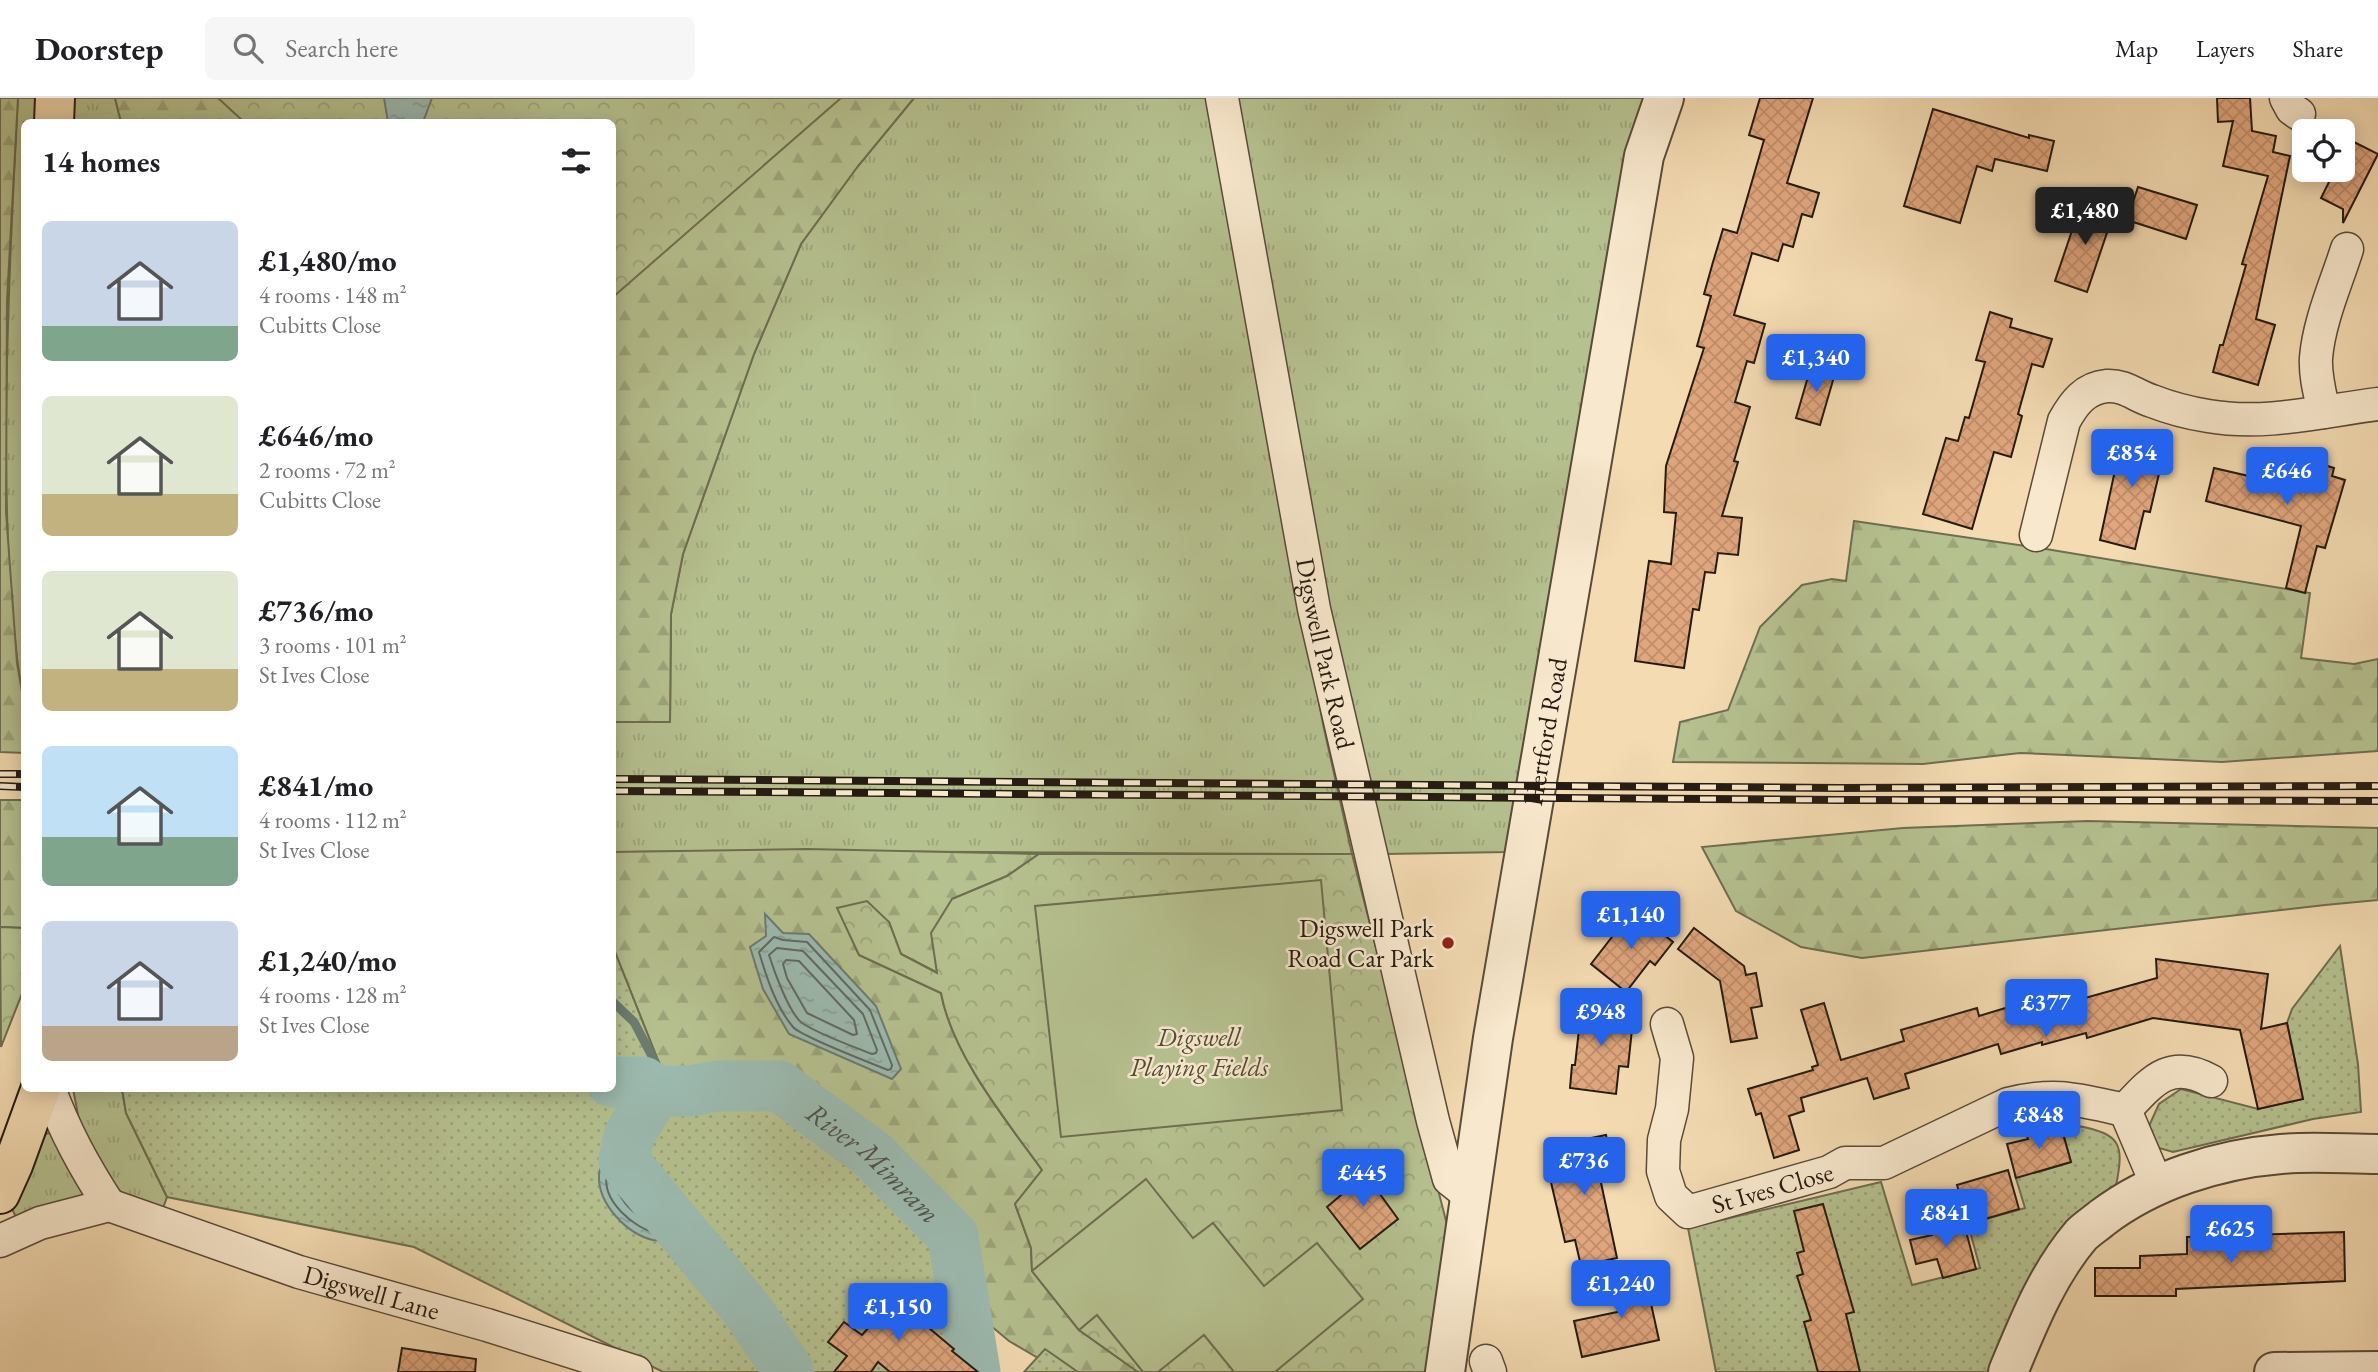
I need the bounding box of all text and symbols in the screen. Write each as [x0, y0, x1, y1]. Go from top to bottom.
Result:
search box [205, 17, 695, 80]
text: Doorstep [35, 27, 163, 70]
icon: search [229, 29, 267, 67]
text: Search here [285, 31, 398, 65]
text: Map [2115, 33, 2158, 64]
text: Layers [2196, 33, 2255, 64]
text: Share [2293, 33, 2343, 64]
map controls [2292, 119, 2355, 182]
button: locate [2292, 119, 2355, 182]
text: 14 homes [42, 142, 160, 181]
icon: filters [557, 142, 595, 180]
pin: £1,480 [2028, 188, 2142, 247]
text: £1,480 [2051, 195, 2119, 225]
text: £1,480/mo [259, 241, 397, 280]
icon: home [98, 249, 182, 333]
text: 4 rooms · 148 m² [259, 280, 407, 310]
text: Cubitts Close [259, 310, 381, 340]
pin: £1,340 [1759, 334, 1873, 394]
text: £1,340 [1782, 342, 1850, 372]
text: £646/mo [259, 416, 373, 455]
icon: home [98, 424, 182, 508]
pin: £854 [2091, 430, 2173, 489]
text: £854 [2107, 437, 2157, 467]
pin: £646 [2246, 448, 2328, 507]
text: 2 rooms · 72 m² [259, 455, 396, 485]
text: £646 [2262, 455, 2312, 485]
text: Cubitts Close [259, 485, 381, 515]
street label: Digswell Park Road [1288, 555, 1363, 753]
text: £736/mo [259, 591, 373, 630]
icon: home [98, 599, 182, 683]
text: 3 rooms · 101 m² [259, 630, 407, 660]
street label: Hertford Road [1516, 654, 1575, 809]
text: St Ives Close [259, 660, 369, 690]
text: £841/mo [259, 766, 373, 805]
icon: home [98, 774, 182, 858]
text: 4 rooms · 112 m² [259, 805, 407, 835]
text: St Ives Close [259, 835, 369, 865]
pin: £1,140 [1574, 892, 1688, 951]
text: £1,140 [1597, 899, 1665, 929]
place label: Digswell Park Road Car Park [1287, 911, 1435, 975]
marker: Digswell Park Road Car Park [1440, 935, 1456, 951]
text: £1,240/mo [259, 941, 397, 980]
icon: home [98, 949, 182, 1033]
pin: £377 [2005, 979, 2087, 1039]
text: 4 rooms · 128 m² [259, 980, 407, 1010]
text: £377 [2021, 987, 2071, 1017]
pin: £948 [1560, 988, 1642, 1048]
text: £948 [1576, 996, 1626, 1026]
text: St Ives Close [259, 1010, 369, 1040]
park label: Digswell Playing Fields [1130, 1020, 1269, 1084]
pin: £848 [1998, 1091, 2080, 1151]
water label: River Mimram [799, 1094, 948, 1231]
text: £848 [2014, 1099, 2064, 1129]
pin: £736 [1543, 1138, 1625, 1197]
text: £736 [1559, 1145, 1609, 1175]
pin: £445 [1322, 1150, 1404, 1209]
street label: St Ives Close [1708, 1155, 1837, 1221]
text: £445 [1338, 1157, 1388, 1187]
pin: £841 [1905, 1190, 1987, 1249]
text: £841 [1921, 1197, 1971, 1227]
pin: £625 [2190, 1206, 2272, 1265]
text: £625 [2206, 1213, 2256, 1243]
street label: Digswell Lane [299, 1257, 444, 1328]
pin: £1,240 [1564, 1260, 1678, 1320]
text: £1,240 [1587, 1268, 1655, 1298]
pin: £1,150 [841, 1284, 955, 1343]
text: £1,150 [864, 1291, 932, 1321]

